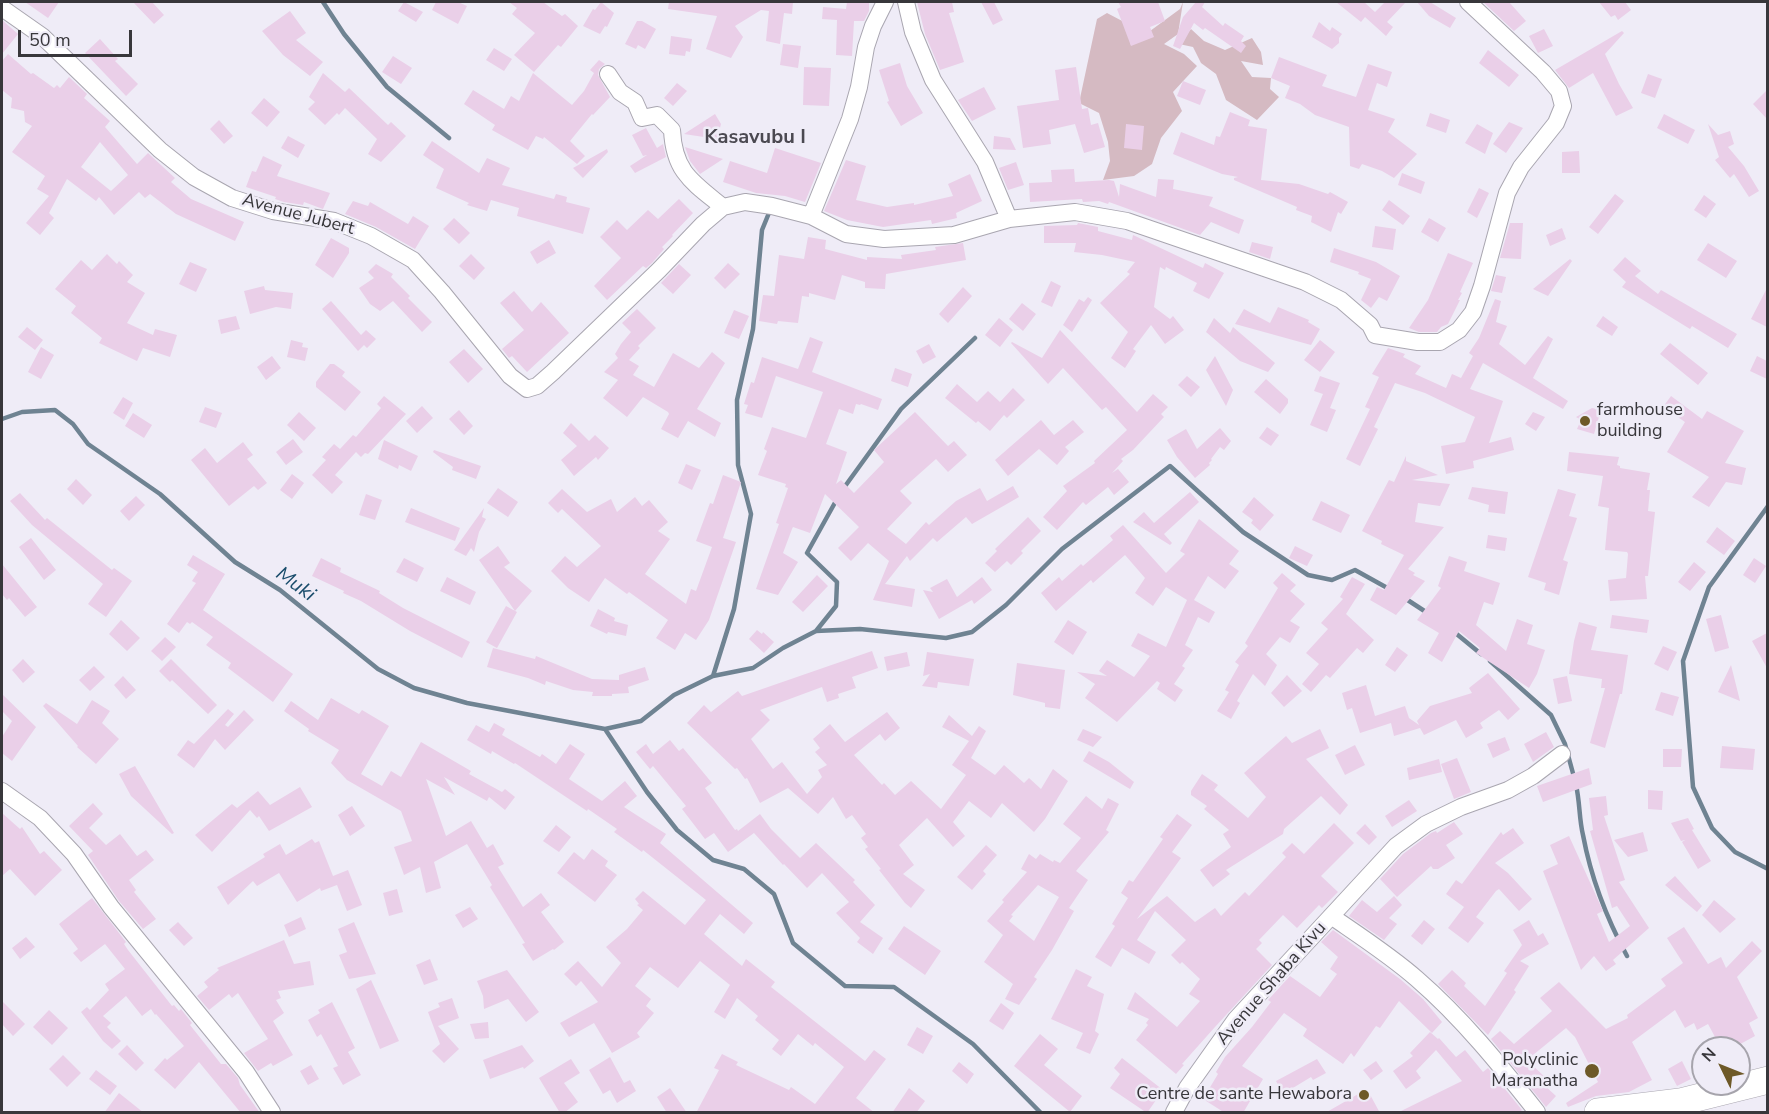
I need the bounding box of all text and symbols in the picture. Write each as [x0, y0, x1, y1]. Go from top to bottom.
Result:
scale bar [21, 18, 135, 56]
text: 50 m [29, 28, 71, 52]
district label: Kasavubu I [704, 126, 806, 150]
street label: Avenue Jubert [240, 190, 356, 240]
place label: farmhouse building [1597, 400, 1683, 442]
marker: farmhouse building [1578, 414, 1592, 428]
water label: Muki [271, 563, 319, 607]
street label: Avenue Shaba Kivu [1213, 918, 1331, 1050]
north arrow [1691, 1036, 1751, 1096]
text: N [1697, 1043, 1721, 1067]
place label: Polyclinic Maranatha [1491, 1050, 1578, 1092]
marker: Polyclinic Maranatha [1583, 1062, 1601, 1080]
place label: Centre de sante Hewabora [1136, 1084, 1352, 1106]
marker: Centre de sante Hewabora [1357, 1088, 1371, 1102]

